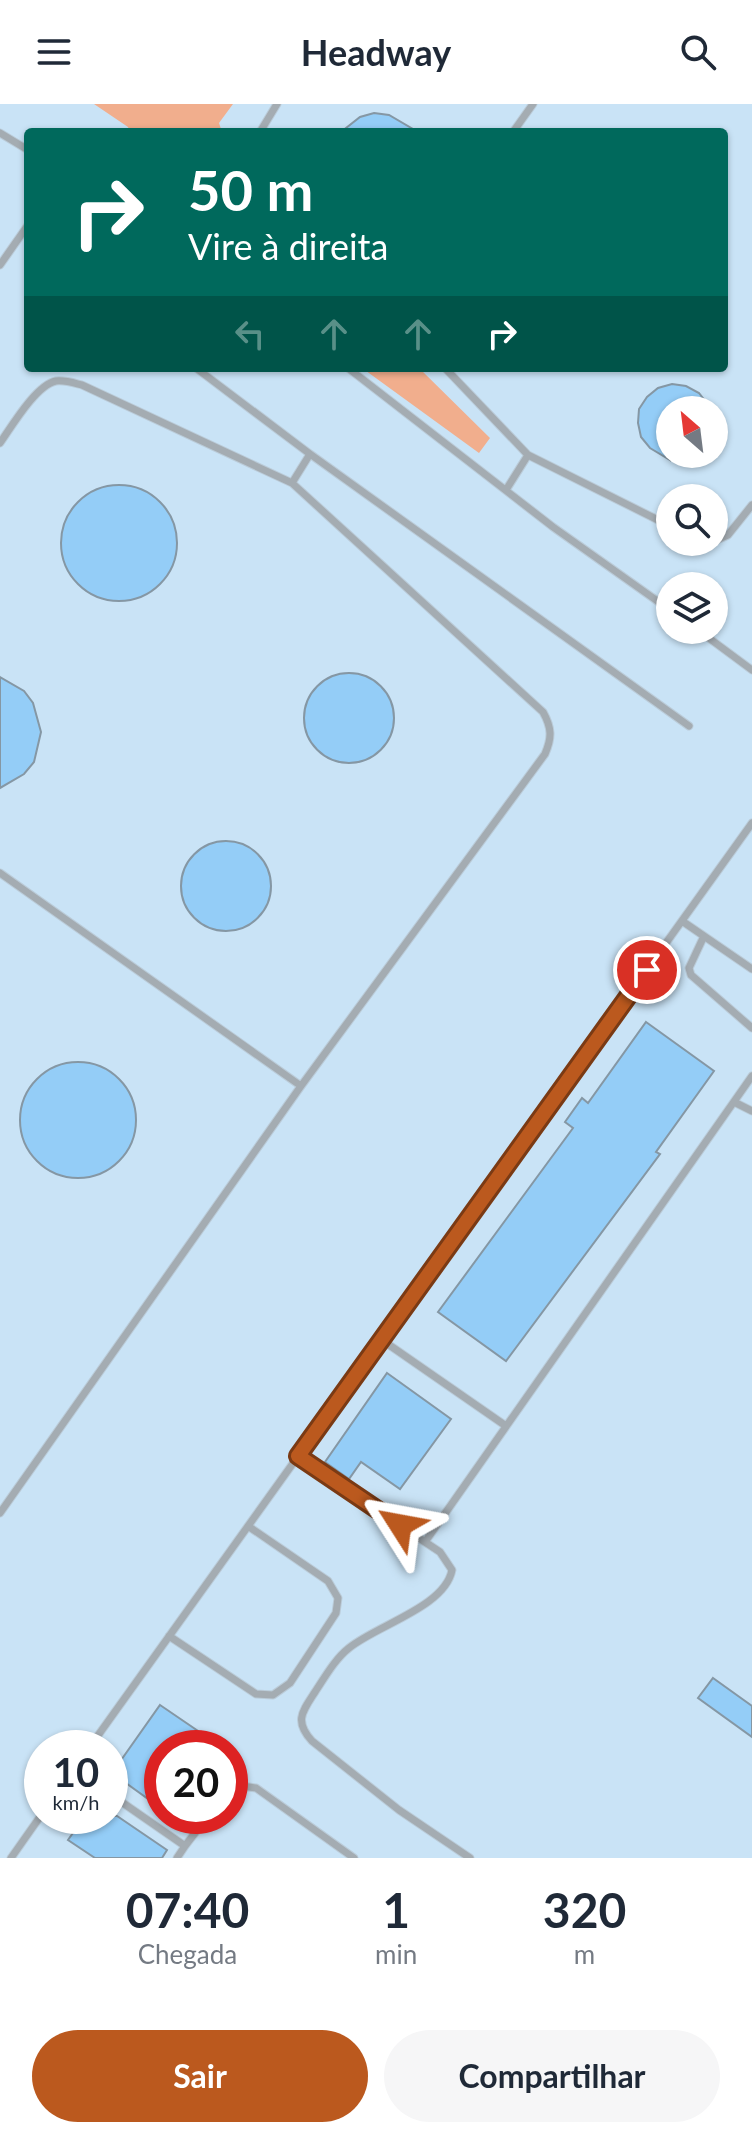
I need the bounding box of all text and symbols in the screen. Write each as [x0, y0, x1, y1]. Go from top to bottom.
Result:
icon: menu [32, 30, 76, 74]
text: Headway [301, 30, 451, 74]
icon: search [676, 30, 720, 74]
text: 50 m [188, 156, 313, 223]
icon: right [56, 160, 160, 264]
text: Vire à direita [188, 224, 388, 268]
icon: left [228, 312, 272, 356]
icon: ahead [312, 312, 356, 356]
icon: ahead [396, 312, 440, 356]
icon: right [480, 312, 524, 356]
north arrow [656, 396, 728, 468]
map controls [656, 396, 728, 644]
button: search [656, 484, 728, 556]
button: layers [656, 572, 728, 644]
pin [613, 936, 681, 1004]
icon: arrive [625, 948, 669, 992]
position arrow [358, 1483, 442, 1567]
speed limit sign: 20 [144, 1730, 248, 1834]
text: 10 [53, 1748, 99, 1796]
text: km/h [53, 1790, 99, 1814]
text: 07:40 [126, 1881, 249, 1938]
text: 1 [382, 1881, 410, 1938]
text: 320 [543, 1881, 626, 1938]
text: Chegada [138, 1938, 237, 1970]
text: min [375, 1938, 417, 1970]
text: m [574, 1938, 595, 1970]
button: Sair [32, 2030, 368, 2122]
button: Compartilhar [384, 2030, 720, 2122]

